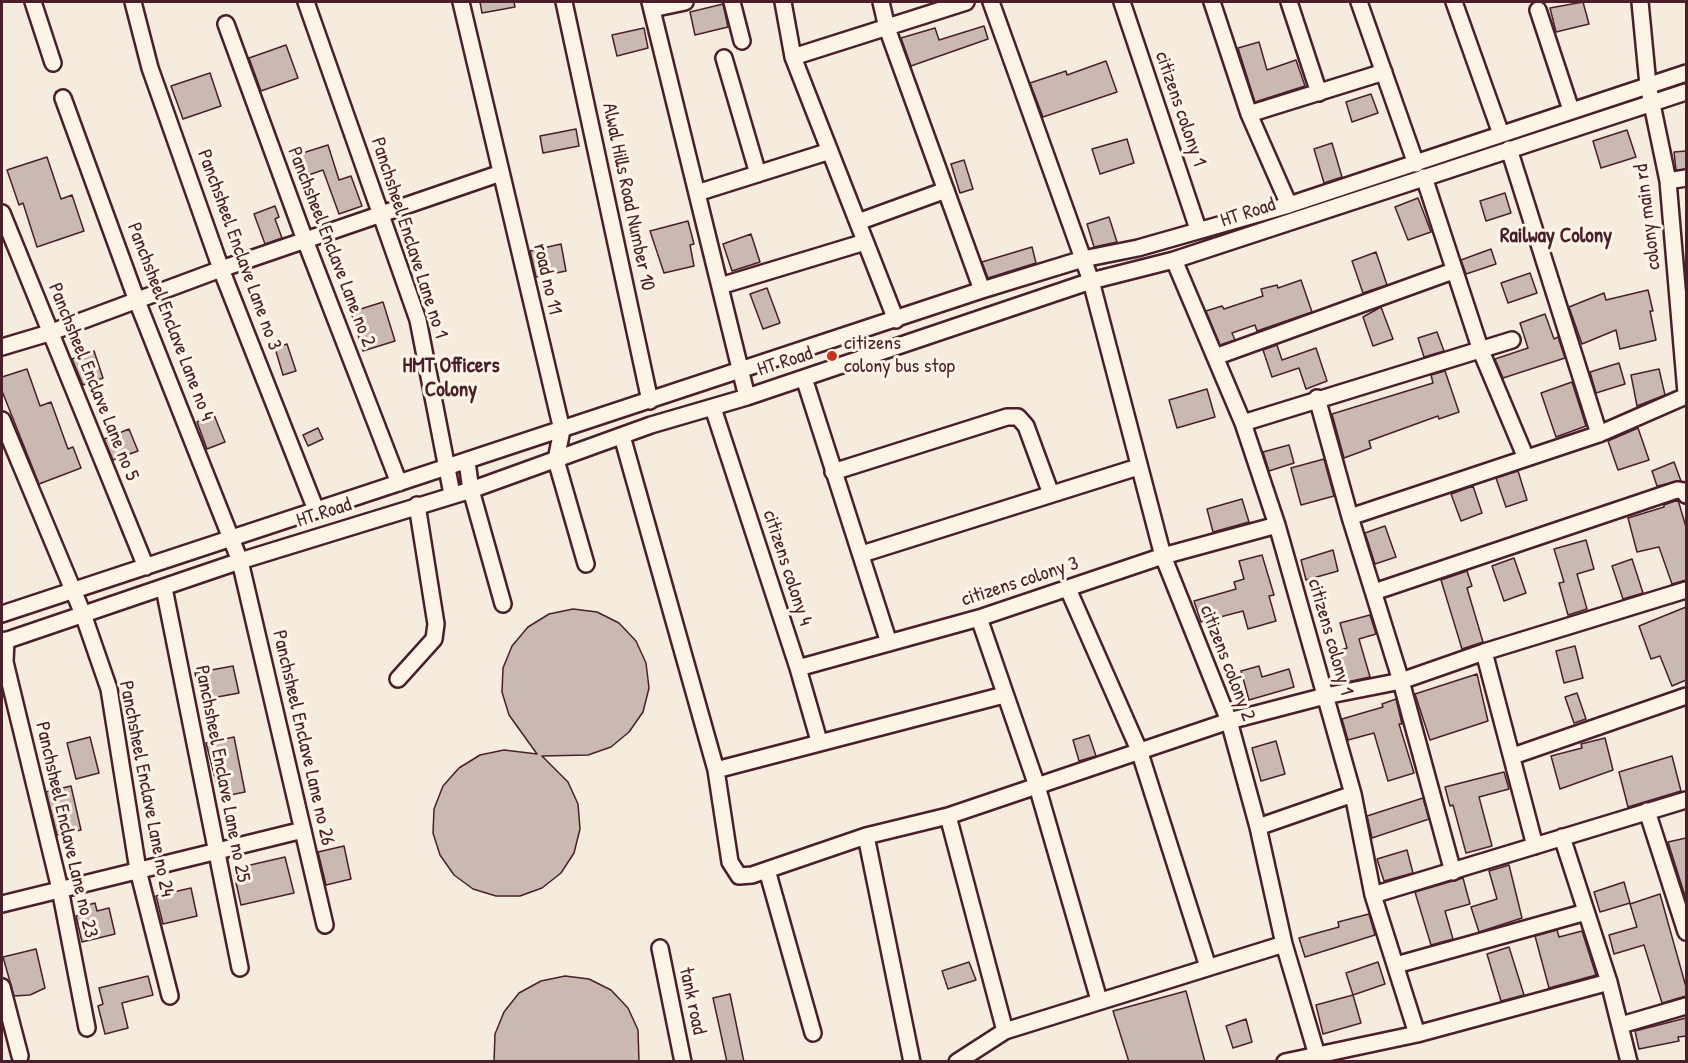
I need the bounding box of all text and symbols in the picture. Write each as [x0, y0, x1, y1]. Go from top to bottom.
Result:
street label: citizens colony 1 [1149, 48, 1211, 170]
street label: Alwal Hills Road Number 10 [596, 101, 660, 293]
street label: Panchsheel Enclave Lane no 1 [365, 135, 453, 341]
street label: Panchsheel Enclave Lane no 2 [282, 144, 380, 350]
street label: Panchsheel Enclave Lane no 3 [192, 147, 286, 353]
street label: colony main rd [1630, 163, 1666, 271]
street label: HT Road [1218, 193, 1278, 233]
street label: Panchsheel Enclave Lane no 4 [121, 220, 219, 424]
district label: Railway Colony [1500, 223, 1612, 249]
street label: road no 11 [527, 241, 567, 317]
street label: Panchsheel Enclave Lane no 5 [42, 280, 144, 484]
place label: citizens colony bus stop [844, 332, 955, 379]
street label: HT Road [755, 342, 815, 382]
marker: citizens colony bus stop [825, 349, 839, 363]
district label: HMT Officers Colony [402, 353, 500, 403]
street label: HT Road [294, 493, 354, 533]
street label: citizens colony 4 [757, 507, 817, 629]
street label: citizens colony 3 [958, 552, 1082, 612]
street label: citizens colony 1 [1302, 576, 1358, 698]
street label: citizens colony 2 [1194, 602, 1260, 724]
street label: Panchsheel Enclave Lane no 26 [267, 628, 339, 848]
street label: Panchsheel Enclave Lane no 25 [189, 664, 255, 884]
street label: Panchsheel Enclave Lane no 24 [113, 679, 179, 899]
street label: Panchsheel Enclave Lane no 23 [29, 720, 103, 940]
street label: tank road [673, 965, 711, 1037]

